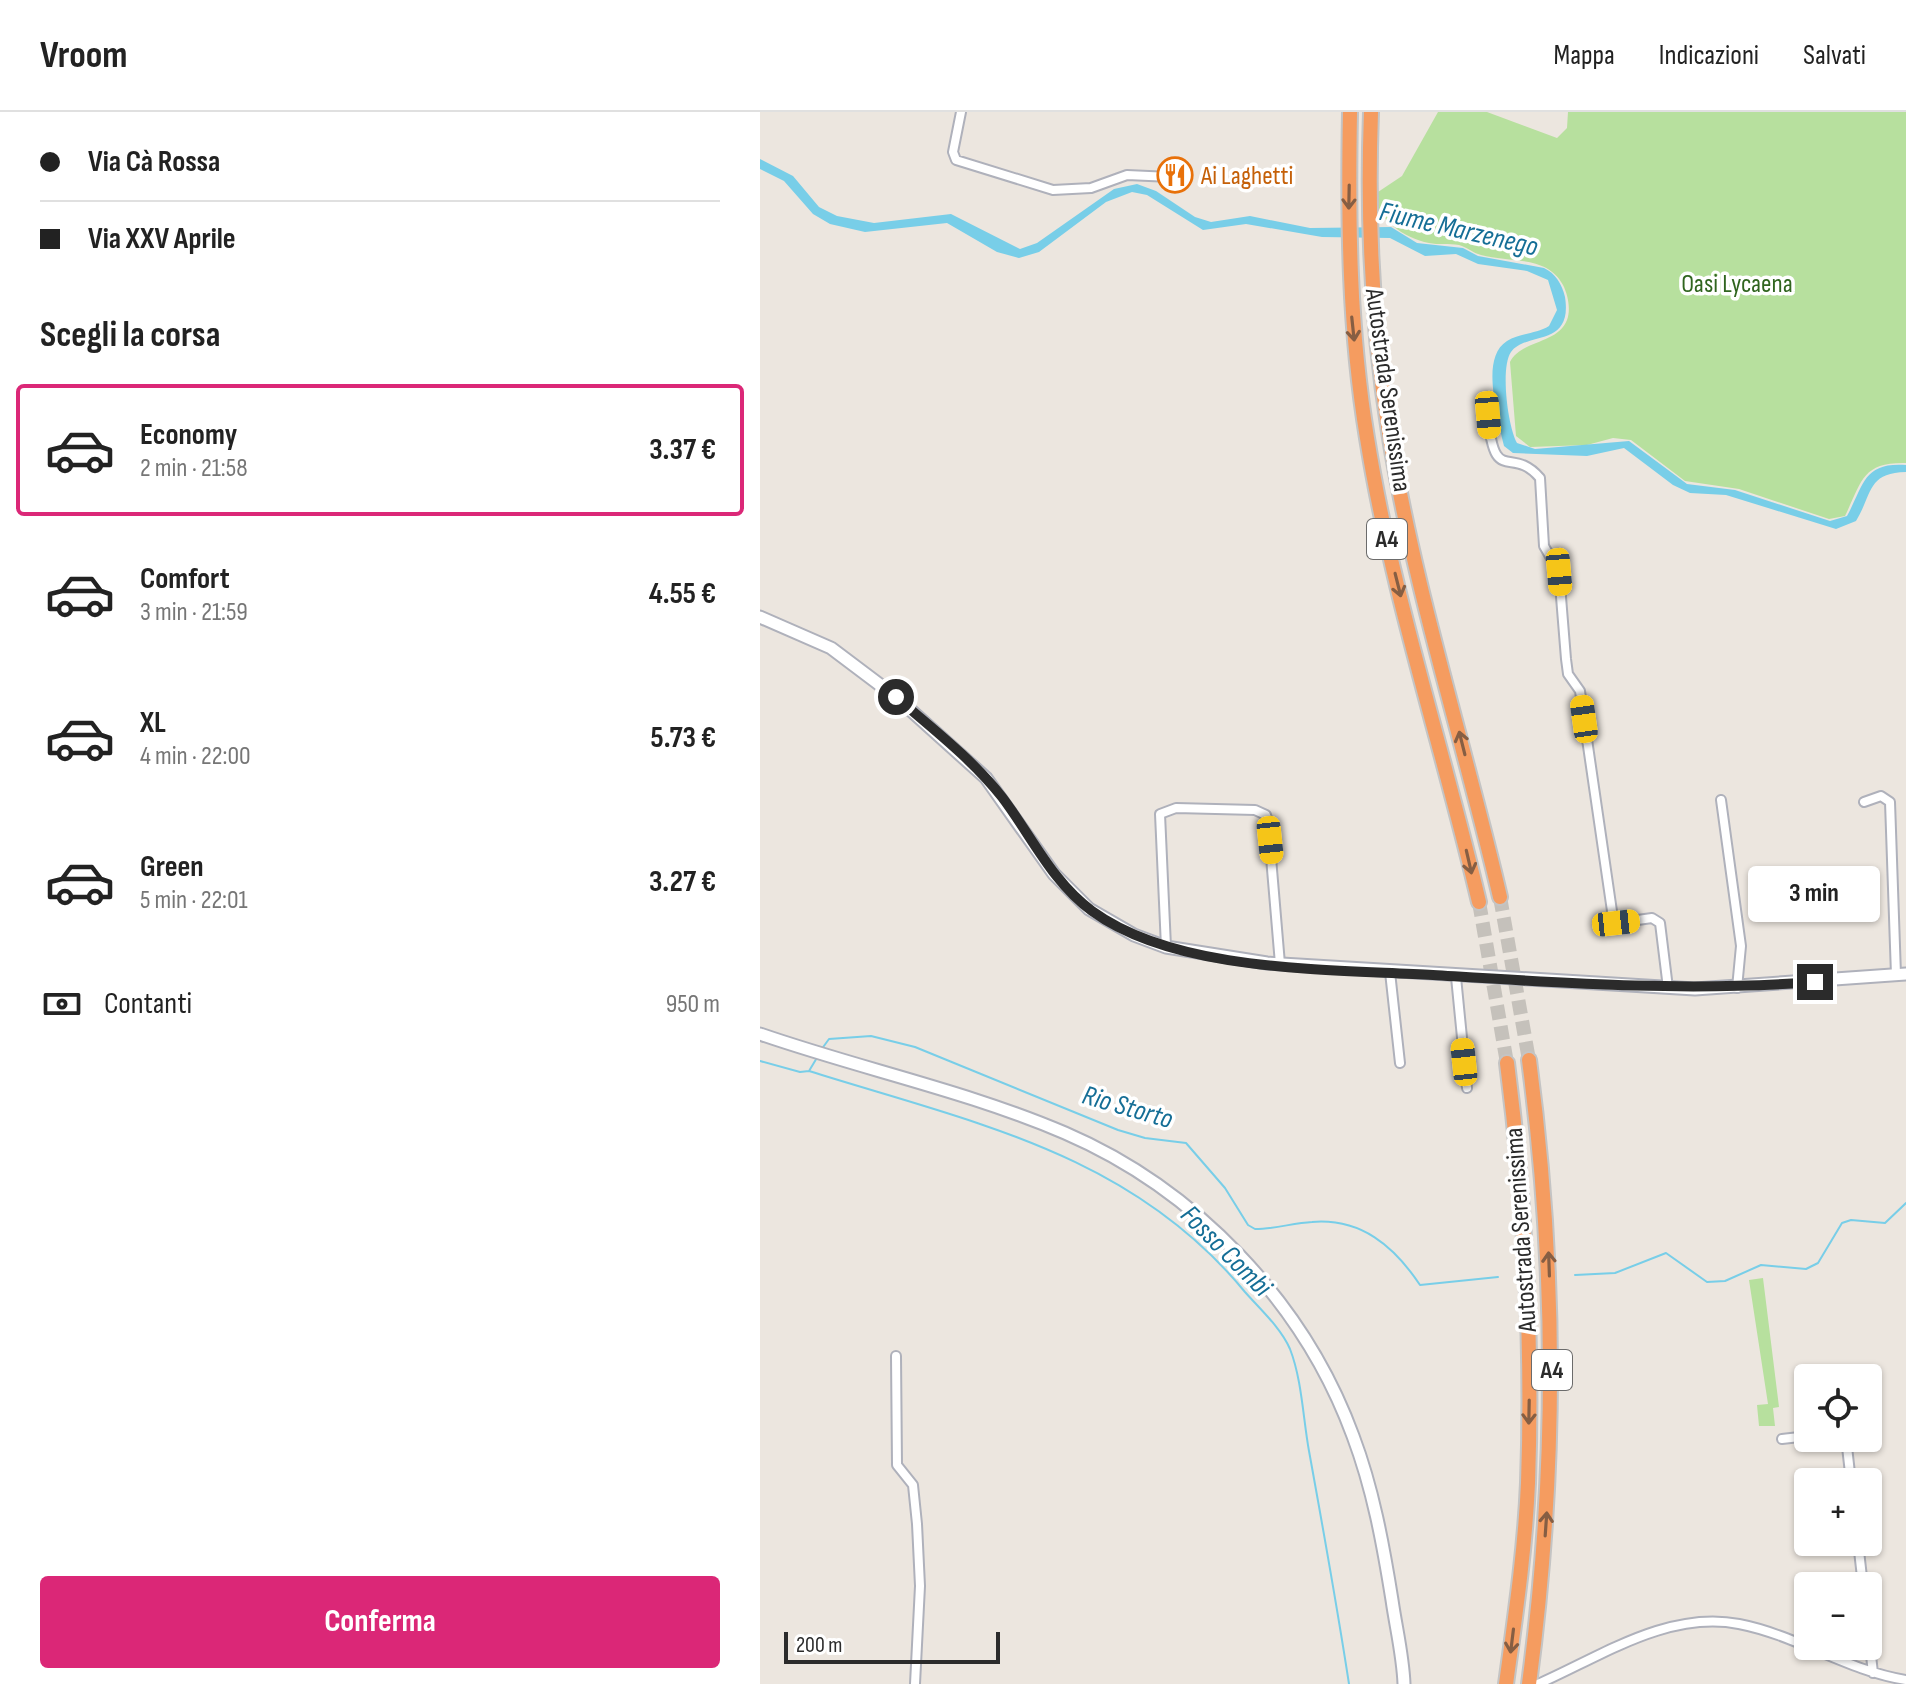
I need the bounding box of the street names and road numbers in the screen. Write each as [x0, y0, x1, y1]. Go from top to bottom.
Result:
street label: Autostrada Serenissima [1358, 286, 1417, 494]
road number: A4 [1367, 519, 1407, 559]
street label: Autostrada Serenissima [1499, 1127, 1544, 1334]
road number: A4 [1532, 1350, 1572, 1390]

